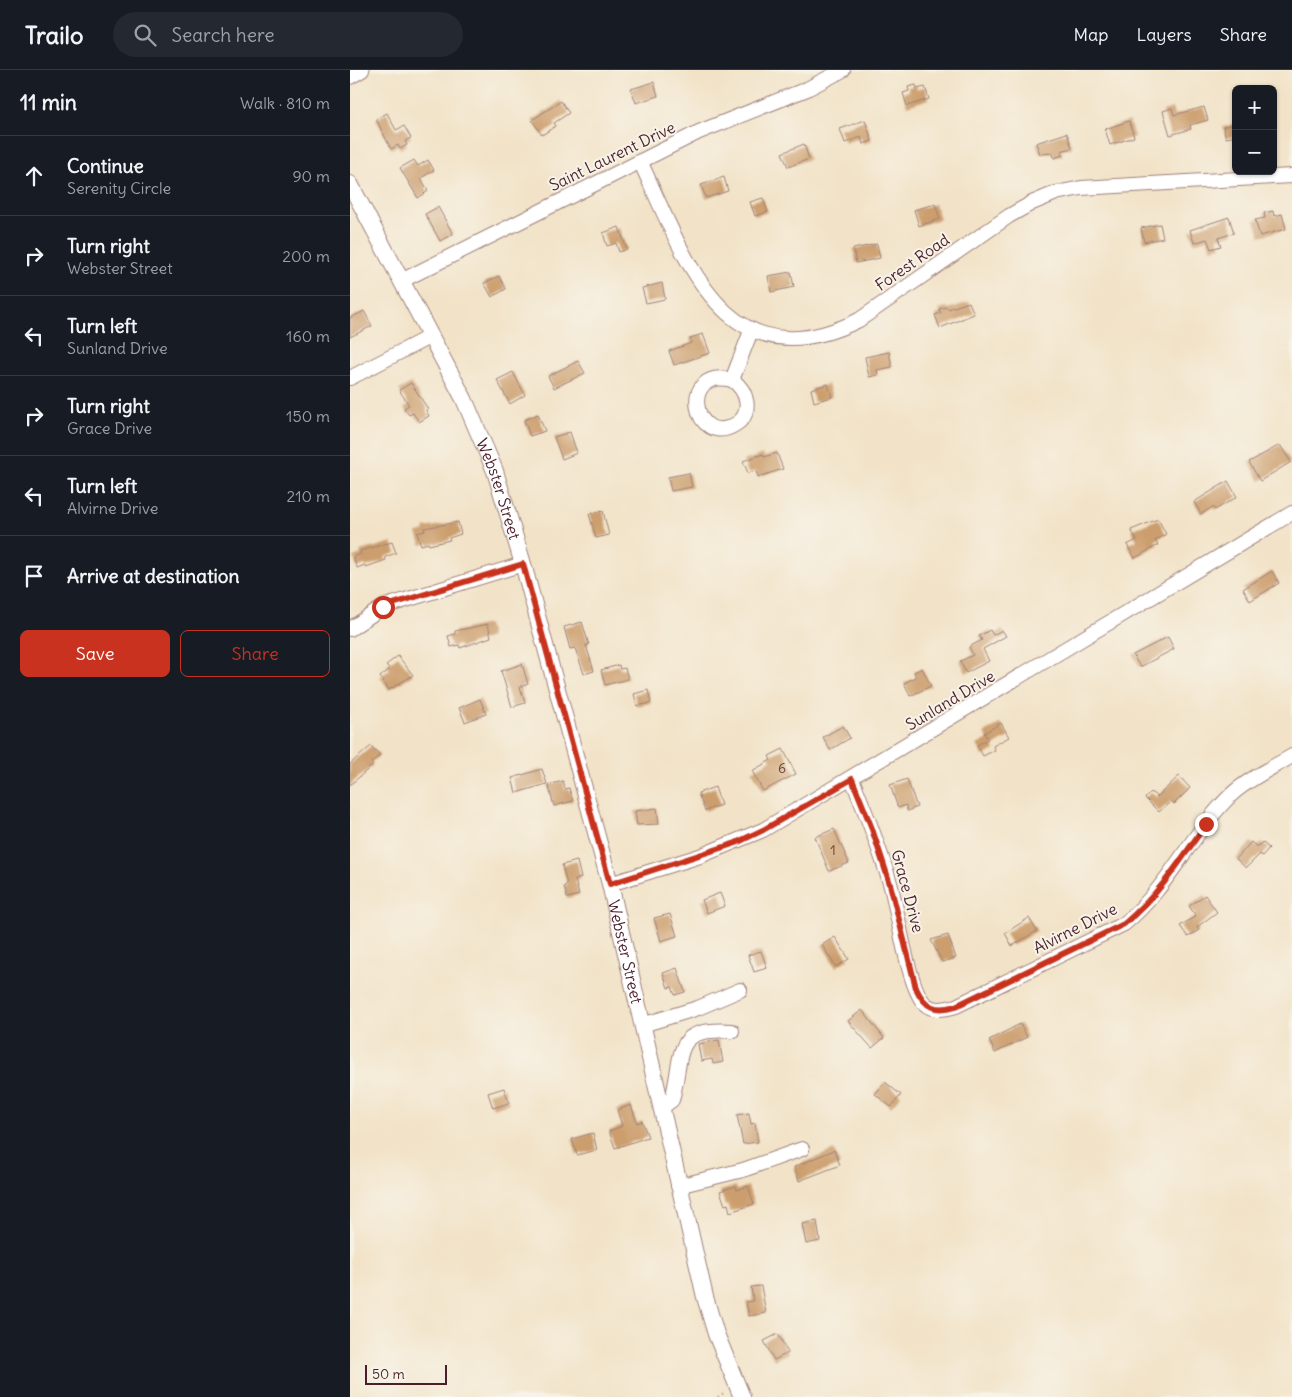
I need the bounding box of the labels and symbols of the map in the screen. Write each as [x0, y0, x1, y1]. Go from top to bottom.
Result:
street label: Saint Laurent Drive [546, 117, 678, 195]
street label: Forest Road [871, 229, 953, 295]
street label: Webster Street [472, 435, 525, 543]
route start [372, 596, 395, 619]
street label: Sunland Drive [902, 666, 998, 734]
house number: 6 [778, 759, 786, 777]
route end [1195, 813, 1218, 836]
house number: 1 [830, 841, 836, 859]
street label: Grace Drive [887, 847, 929, 935]
street label: Webster Street [604, 898, 647, 1006]
street label: Alvirne Drive [1030, 898, 1120, 958]
scale bar [365, 1362, 448, 1385]

